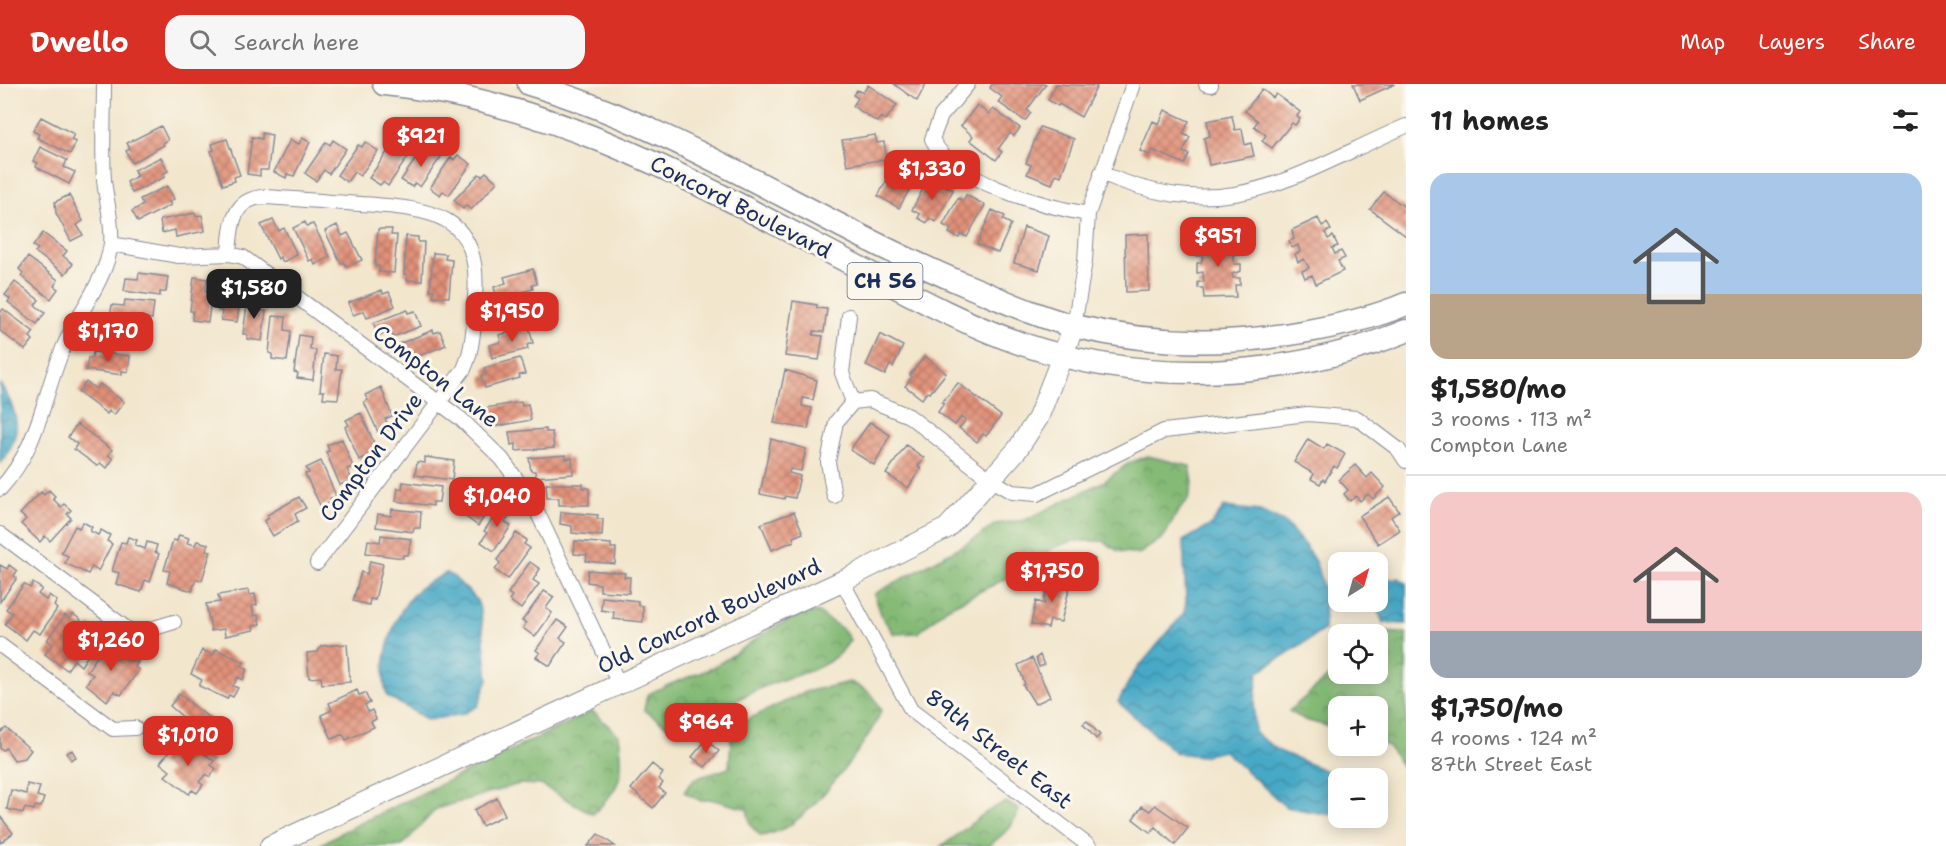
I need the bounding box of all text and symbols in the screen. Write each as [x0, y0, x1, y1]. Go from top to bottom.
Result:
search box [165, 15, 585, 69]
text: Dwello [30, 23, 129, 61]
icon: search [186, 26, 219, 59]
text: Search here [234, 28, 360, 57]
text: Map [1680, 28, 1725, 56]
text: Layers [1758, 28, 1825, 56]
text: Share [1858, 28, 1916, 56]
text: 11 homes [1430, 103, 1549, 138]
icon: filters [1889, 104, 1922, 137]
pin: $921 [385, 117, 457, 168]
text: $921 [397, 123, 445, 149]
street label: Concord Boulevard [645, 149, 837, 265]
pin: $1,330 [883, 150, 981, 201]
text: $1,330 [898, 156, 966, 182]
icon: home [1622, 212, 1730, 320]
pin: $951 [1182, 217, 1254, 268]
text: $951 [1194, 223, 1242, 249]
road number: CH 56 [848, 263, 922, 299]
pin: $1,580 [205, 269, 303, 320]
text: $1,580 [220, 275, 288, 301]
pin: $1,950 [463, 292, 561, 343]
text: $1,950 [480, 298, 544, 324]
pin: $1,170 [59, 312, 157, 363]
text: $1,170 [77, 318, 139, 344]
street label: Compton Lane [367, 318, 505, 434]
text: $1,580/mo [1430, 371, 1567, 406]
street label: Compton Drive [313, 387, 429, 527]
text: 3 rooms · 113 m² [1430, 406, 1592, 432]
text: Compton Lane [1430, 432, 1568, 458]
pin: $1,040 [448, 477, 546, 528]
text: $1,040 [463, 483, 531, 509]
icon: home [1622, 531, 1730, 639]
street label: Old Concord Boulevard [592, 551, 826, 681]
pin: $1,750 [1003, 552, 1101, 603]
north arrow [1328, 552, 1388, 612]
map controls [1328, 552, 1388, 828]
text: $1,750 [1020, 558, 1084, 584]
pin: $1,260 [62, 621, 160, 672]
button: locate [1328, 624, 1388, 684]
text: $1,260 [77, 627, 145, 653]
street label: 89th Street East [920, 682, 1078, 816]
text: $1,750/mo [1430, 690, 1563, 725]
button: + [1328, 696, 1388, 756]
pin: $964 [670, 703, 742, 754]
text: $964 [679, 709, 733, 735]
pin: $1,010 [139, 716, 237, 767]
text: $1,010 [157, 722, 219, 748]
text: 4 rooms · 124 m² [1430, 725, 1597, 751]
text: 87th Street East [1430, 751, 1593, 777]
button: − [1328, 768, 1388, 828]

